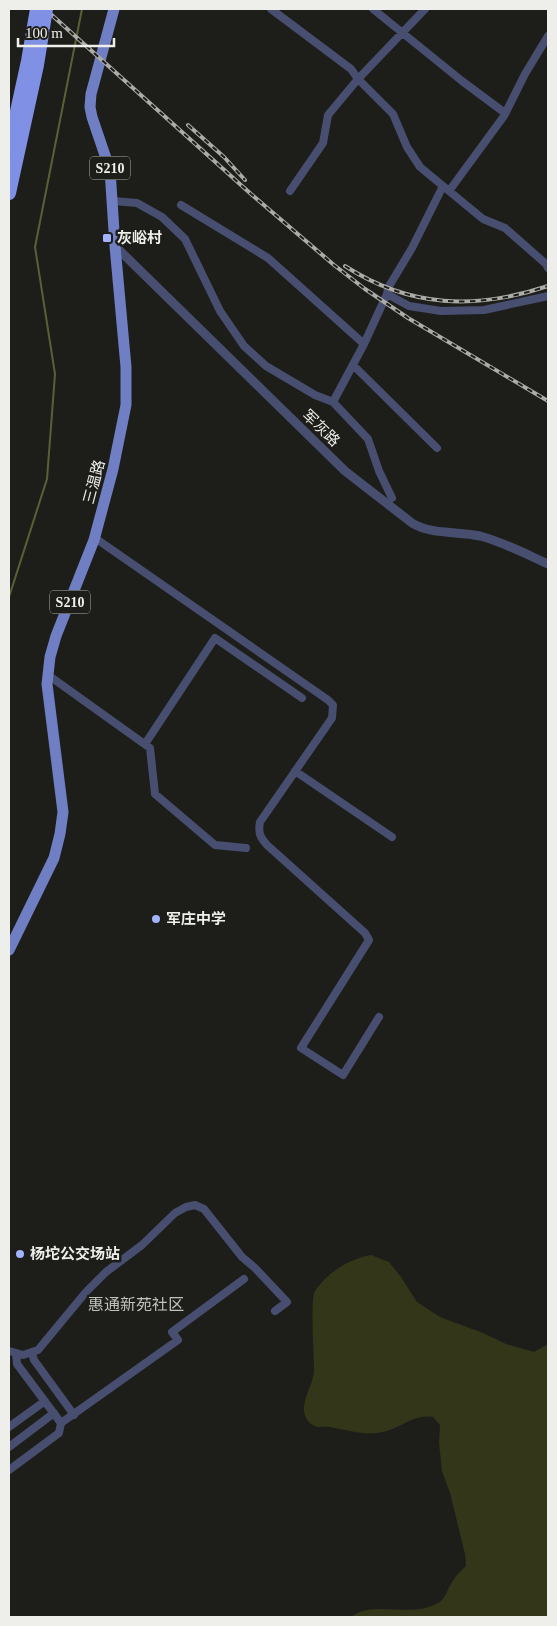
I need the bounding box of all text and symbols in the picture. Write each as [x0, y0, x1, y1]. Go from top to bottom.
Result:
scale bar [18, 15, 114, 47]
text: 100 m [25, 25, 63, 41]
road number: S210 [90, 156, 130, 180]
place label: 灰峪村 [117, 229, 162, 246]
marker: 灰峪村 [101, 232, 113, 244]
street label: 军灰路 [299, 407, 343, 449]
street label: 三温路 [80, 458, 108, 506]
road number: S210 [50, 590, 90, 614]
place label: 军庄中学 [166, 910, 226, 927]
marker: 军庄中学 [150, 913, 162, 925]
place label: 杨坨公交场站 [30, 1245, 120, 1262]
marker: 杨坨公交场站 [14, 1248, 26, 1260]
district label: 惠通新苑社区 [88, 1296, 184, 1313]

